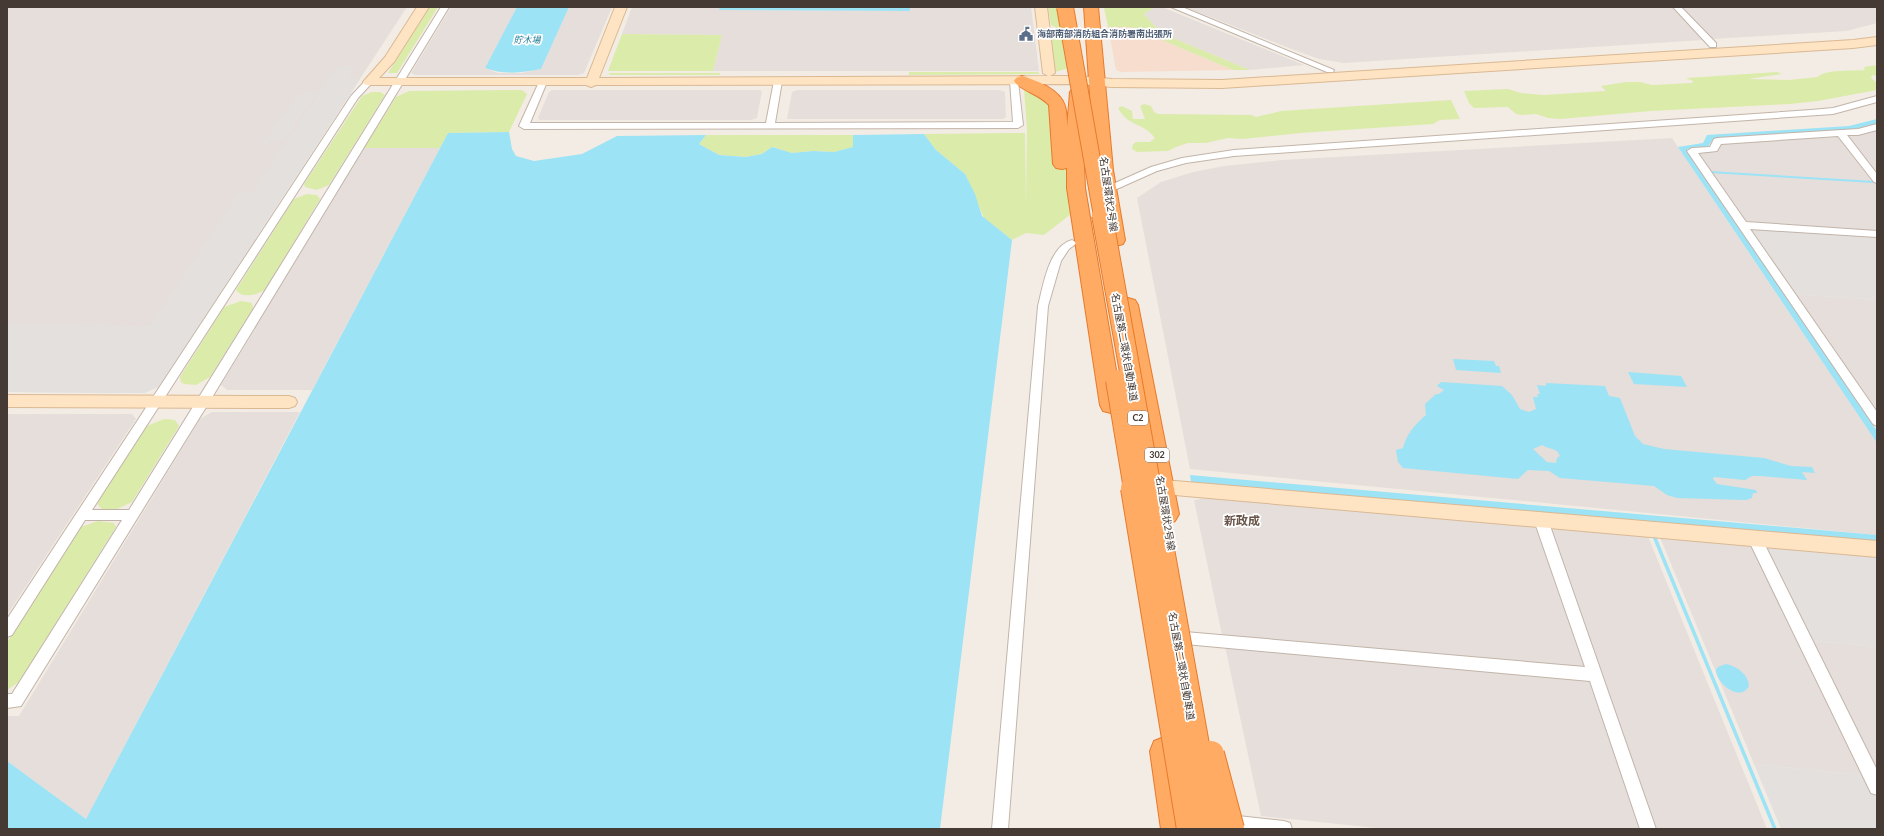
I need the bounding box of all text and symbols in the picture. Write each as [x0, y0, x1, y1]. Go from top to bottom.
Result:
public building icon: 海部南部消防組合消防署南出張所 [1018, 26, 1034, 42]
place label: 海部南部消防組合消防署南出張所 [1037, 28, 1172, 39]
water label: 貯木場 [513, 34, 541, 45]
street label: 名古屋環状2号線 [1098, 156, 1120, 232]
street label: 名古屋第二環状自動車道 [1110, 292, 1140, 402]
road number: C2 [1128, 411, 1148, 425]
road number: 302 [1145, 448, 1169, 462]
street label: 名古屋環状2号線 [1154, 475, 1178, 551]
district label: 新政成 [1224, 513, 1260, 528]
street label: 名古屋第二環状自動車道 [1167, 611, 1197, 721]

